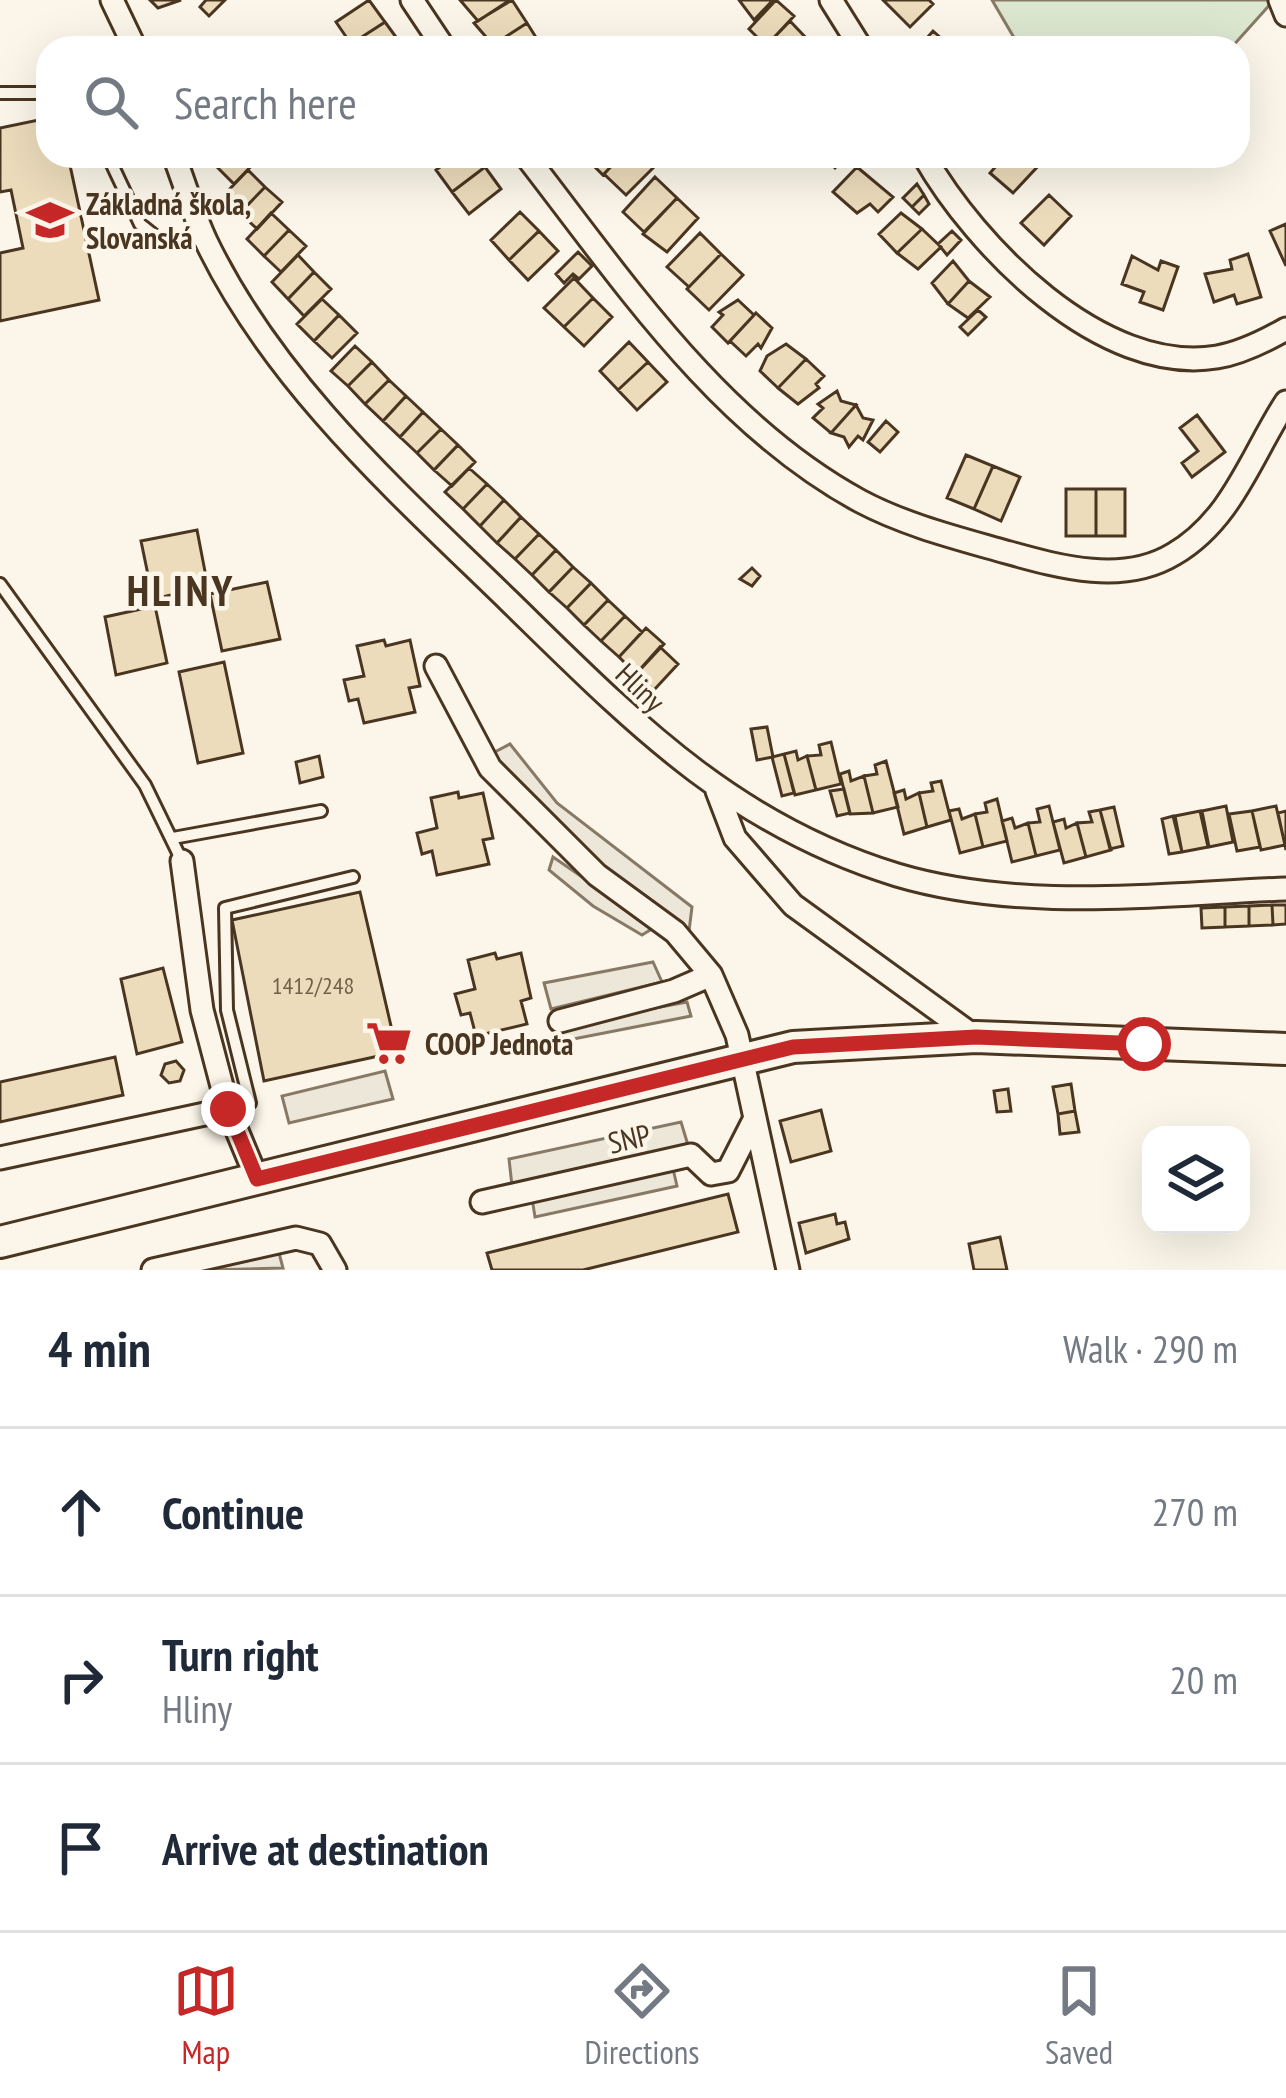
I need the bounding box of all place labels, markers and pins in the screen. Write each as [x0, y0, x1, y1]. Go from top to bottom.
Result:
place label: Základná škola, Slovanská [86, 184, 251, 257]
school or university icon: Základná škola, Slovanská [25, 195, 75, 245]
supermarket icon: COOP Jednota [364, 1018, 414, 1068]
place label: COOP Jednota [425, 1024, 573, 1063]

